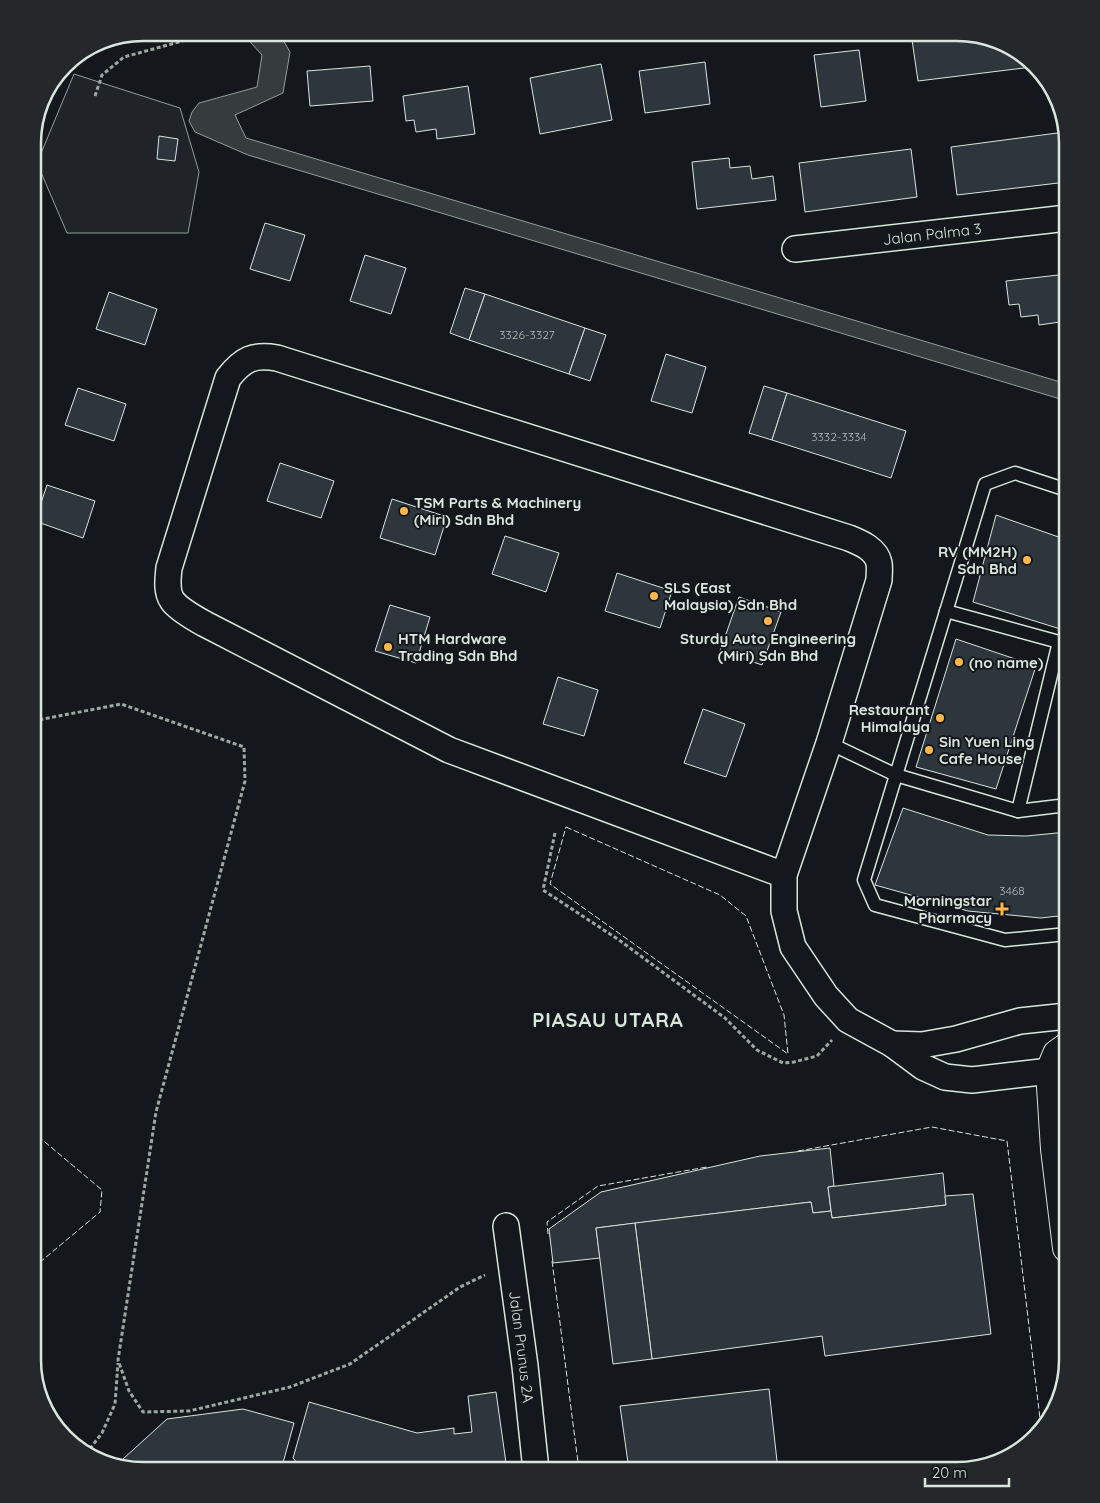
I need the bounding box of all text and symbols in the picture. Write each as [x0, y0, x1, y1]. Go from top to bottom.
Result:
street label: Jalan Palma 3 [882, 218, 983, 248]
house number: 3326-3327 [499, 327, 555, 342]
house number: 3332-3334 [811, 429, 867, 444]
place label: TSM Parts & Machinery (Miri) Sdn Bhd [414, 493, 581, 529]
marker: TSM Parts & Machinery (Miri) Sdn Bhd [398, 505, 410, 517]
place label: RV (MM2H) Sdn Bhd [938, 542, 1017, 578]
marker: RV (MM2H) Sdn Bhd [1021, 554, 1033, 566]
place label: SLS (East Malaysia) Sdn Bhd [664, 578, 797, 614]
marker: SLS (East Malaysia) Sdn Bhd [648, 590, 660, 602]
marker: Sturdy Auto Engineering (Miri) Sdn Bhd [762, 615, 774, 627]
place label: HTM Hardware Trading Sdn Bhd [398, 629, 517, 665]
place label: Sturdy Auto Engineering (Miri) Sdn Bhd [680, 629, 856, 665]
marker: HTM Hardware Trading Sdn Bhd [382, 641, 394, 653]
place label: (no name) [969, 653, 1043, 672]
marker: (no name) [953, 656, 965, 668]
place label: Restaurant Himalaya [849, 700, 930, 736]
marker: Restaurant Himalaya [934, 712, 946, 724]
place label: Sin Yuen Ling Cafe House [939, 732, 1035, 768]
marker: Sin Yuen Ling Cafe House [923, 744, 935, 756]
house number: 3468 [999, 883, 1025, 898]
place label: Morningstar Pharmacy [904, 891, 992, 927]
marker: Morningstar Pharmacy [996, 903, 1008, 915]
district label: PIASAU UTARA [532, 1007, 684, 1032]
street label: Jalan Prunus 2A [505, 1290, 538, 1404]
scale bar [925, 1456, 1009, 1488]
text: 20 m [932, 1463, 967, 1482]

